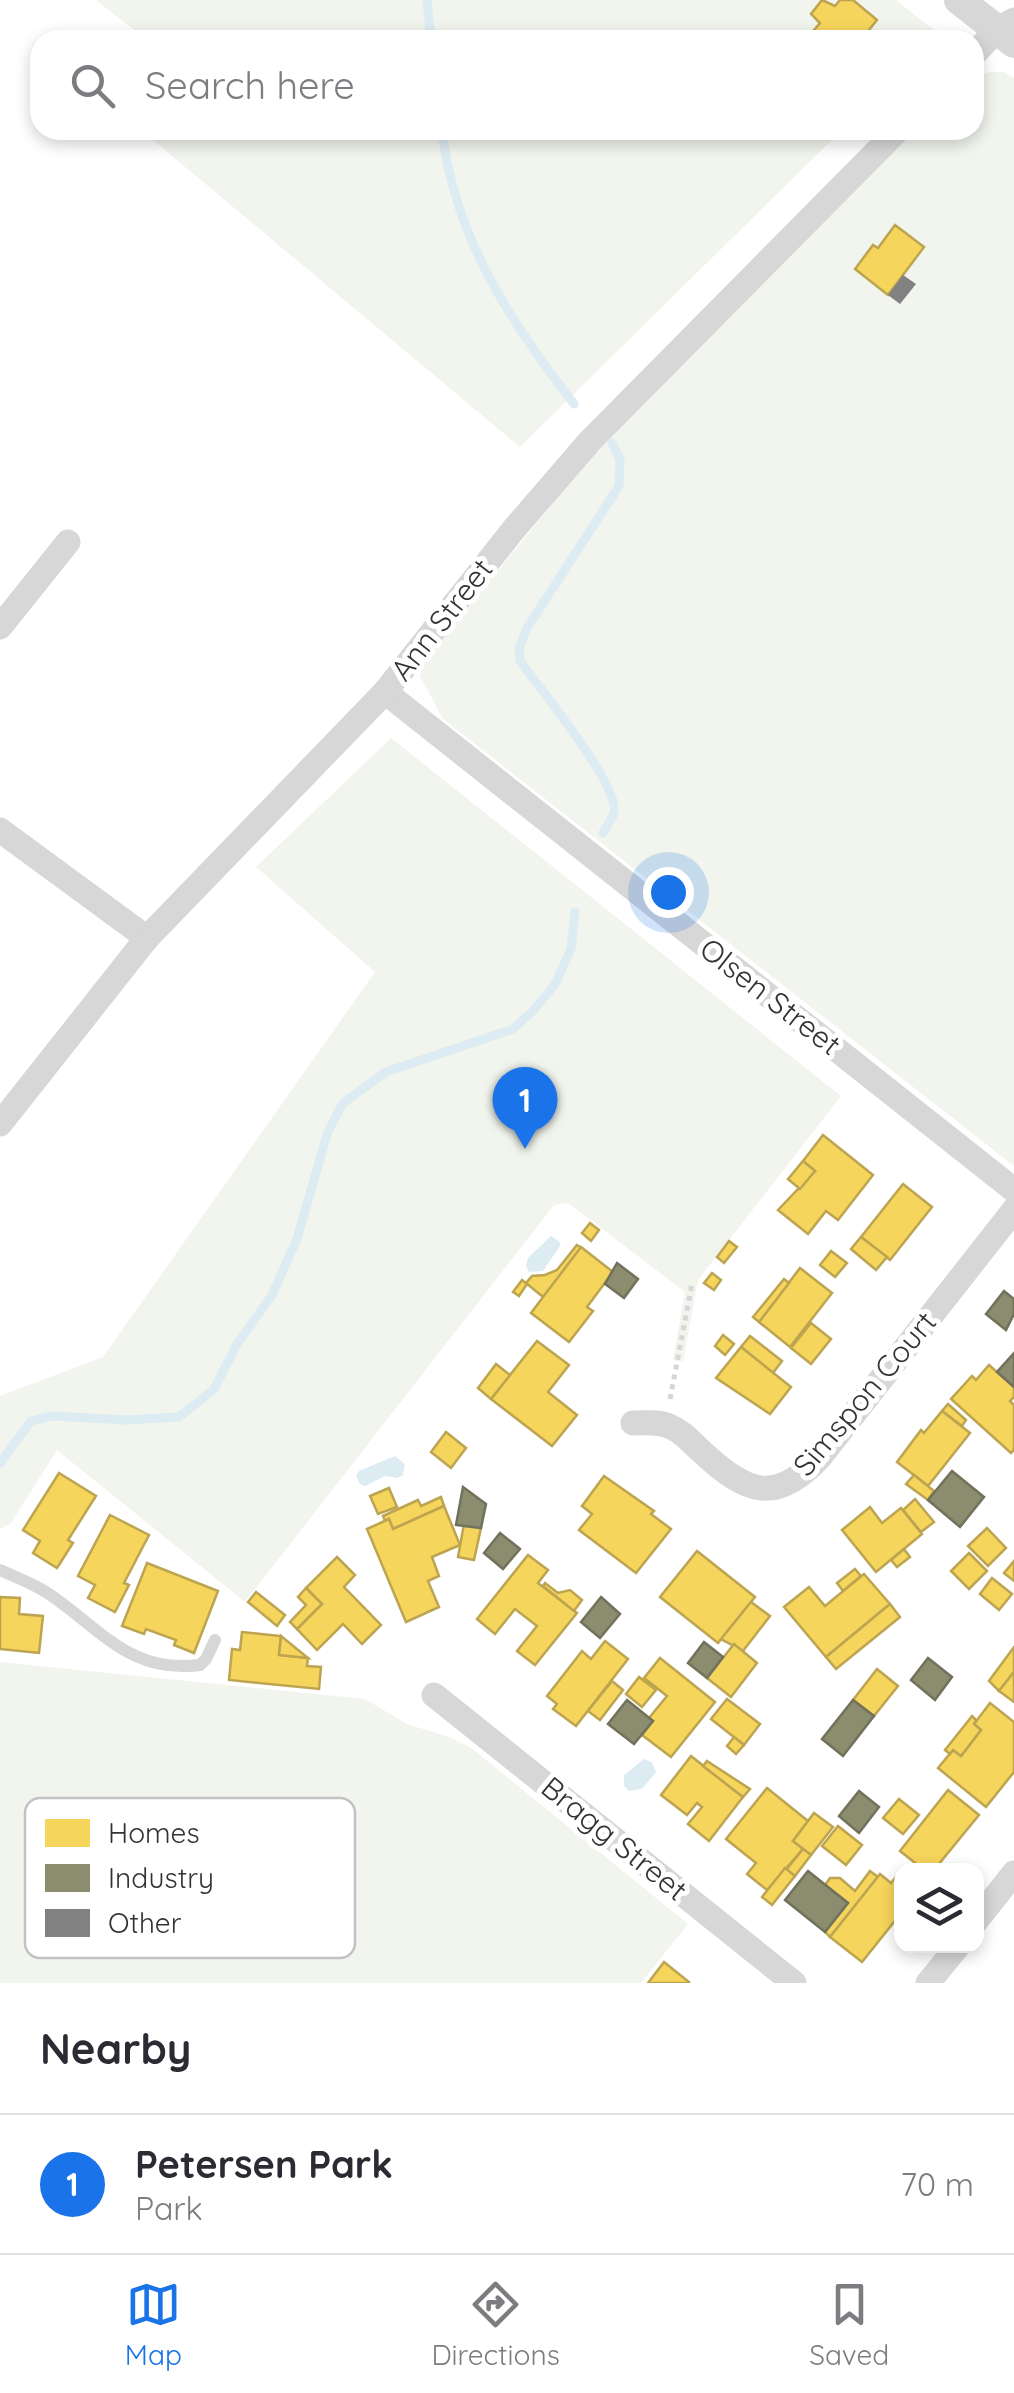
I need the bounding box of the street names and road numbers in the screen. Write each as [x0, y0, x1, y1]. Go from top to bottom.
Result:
street label: Ann Street [382, 551, 501, 688]
street label: Olsen Street [693, 929, 849, 1063]
street label: Simspon Court [784, 1303, 944, 1483]
street label: Bragg Street [534, 1768, 695, 1909]

